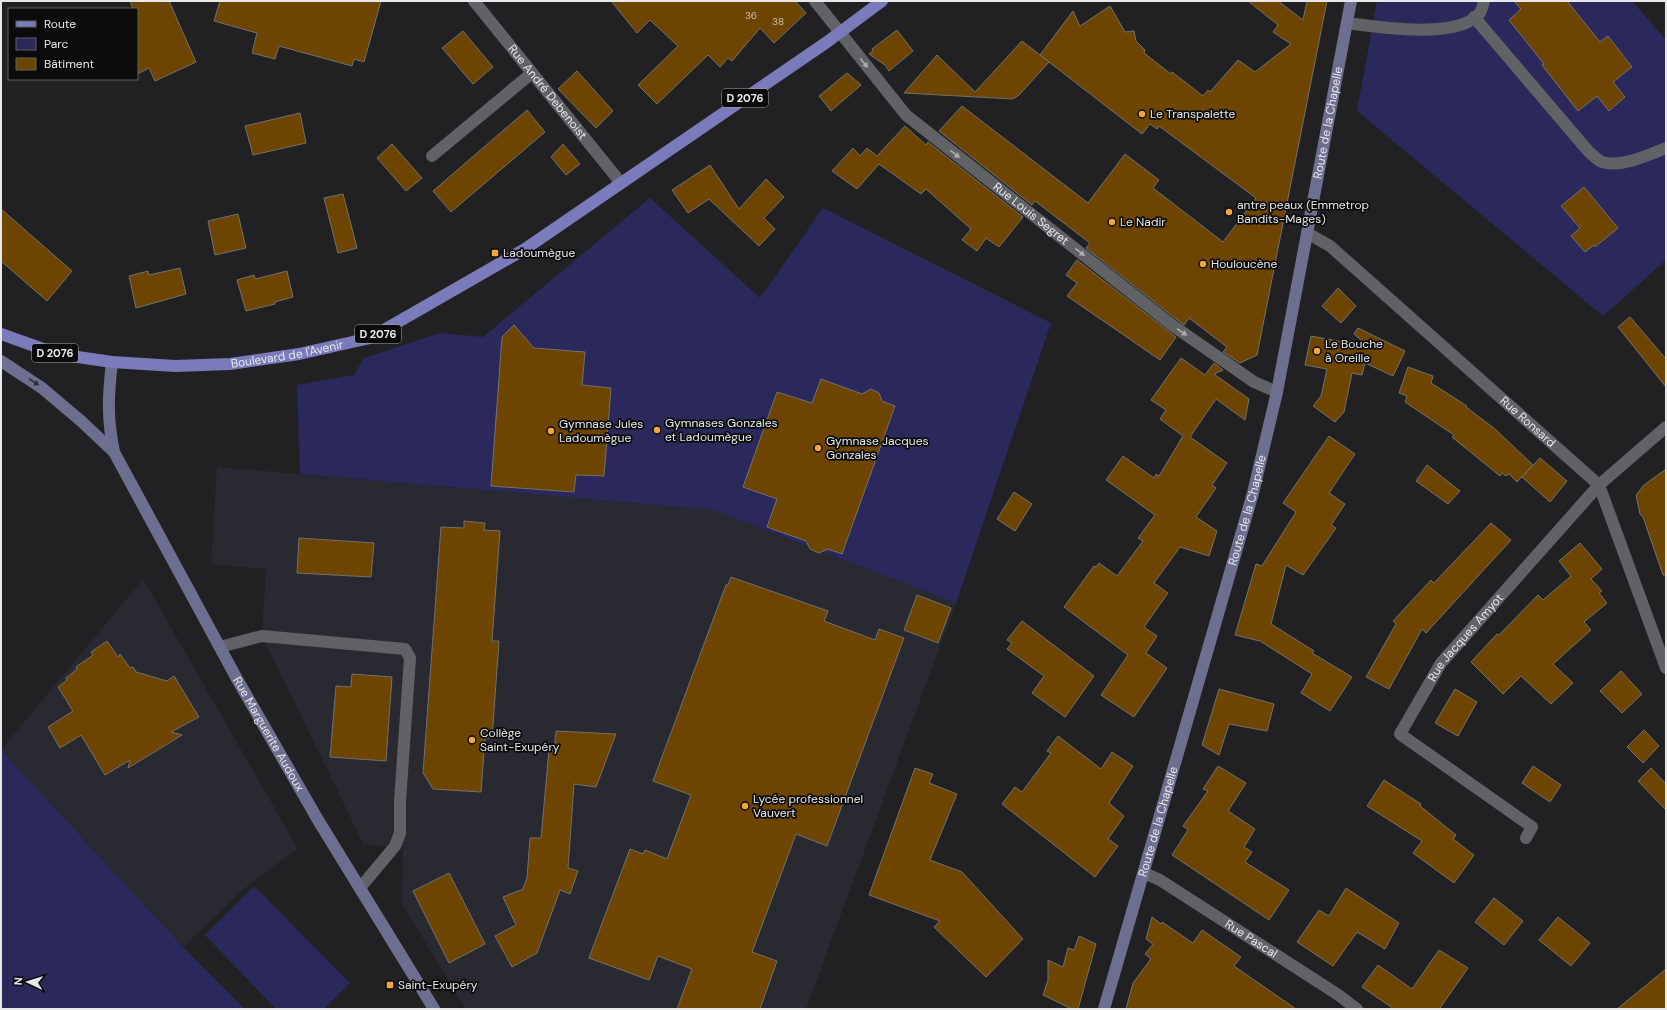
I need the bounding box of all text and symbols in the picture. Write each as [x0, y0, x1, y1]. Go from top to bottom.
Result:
legend [8, 8, 138, 80]
house number: 36 [745, 9, 757, 22]
house number: 38 [772, 15, 784, 28]
text: Route [44, 16, 76, 32]
text: Parc [44, 36, 68, 52]
street label: Rue André Debenoist [504, 41, 591, 143]
text: Bâtiment [44, 56, 95, 72]
one-way arrow [860, 57, 869, 68]
street label: Route de la Chapelle [1310, 65, 1346, 180]
road number: D 2076 [722, 89, 768, 107]
place label: Le Transpalette [1150, 106, 1236, 122]
marker: Le Transpalette [1137, 109, 1147, 119]
one-way arrow [950, 150, 961, 159]
street label: Rue Louis Segret [990, 179, 1072, 249]
place label: antre peaux (Emmetrop Bandits-Mages) [1237, 197, 1369, 227]
marker: antre peaux (Emmetrop Bandits-Mages) [1224, 207, 1234, 217]
place label: Le Nadir [1120, 214, 1166, 230]
marker: Le Nadir [1107, 217, 1117, 227]
place label: Ladoumègue [503, 245, 575, 261]
marker: Ladoumègue [490, 248, 500, 258]
one-way arrow [1074, 248, 1085, 256]
place label: Houloucène [1211, 256, 1277, 272]
marker: Houloucène [1198, 259, 1208, 269]
road number: D 2076 [355, 325, 401, 343]
one-way arrow [1177, 328, 1187, 336]
street label: Boulevard de l'Avenir [230, 336, 345, 372]
place label: Le Bouche à Oreille [1325, 336, 1383, 366]
road number: D 2076 [32, 344, 78, 362]
marker: Le Bouche à Oreille [1312, 346, 1322, 356]
one-way arrow [28, 379, 39, 386]
street label: Rue Ronsard [1497, 393, 1559, 451]
place label: Gymnases Gonzales et Ladoumègue [665, 415, 778, 445]
place label: Gymnase Jules Ladoumègue [559, 416, 643, 446]
marker: Gymnases Gonzales et Ladoumègue [652, 425, 662, 435]
marker: Gymnase Jules Ladoumègue [546, 426, 556, 436]
place label: Gymnase Jacques Gonzales [826, 433, 929, 463]
marker: Gymnase Jacques Gonzales [813, 443, 823, 453]
street label: Route de la Chapelle [1224, 453, 1270, 567]
street label: Rue Jacques Amyot [1424, 590, 1507, 684]
street label: Rue Marguerite Audoux [229, 674, 308, 794]
place label: Collège Saint-Exupéry [480, 725, 560, 755]
marker: Collège Saint-Exupéry [467, 735, 477, 745]
street label: Route de la Chapelle [1135, 765, 1182, 879]
place label: Lycée professionnel Vauvert [753, 791, 863, 821]
marker: Lycée professionnel Vauvert [740, 801, 750, 811]
street label: Rue Pascal [1222, 916, 1281, 962]
north arrow [8, 962, 48, 1002]
text: N [11, 977, 25, 986]
place label: Saint-Exupéry [398, 977, 478, 993]
marker: Saint-Exupéry [385, 980, 395, 990]

